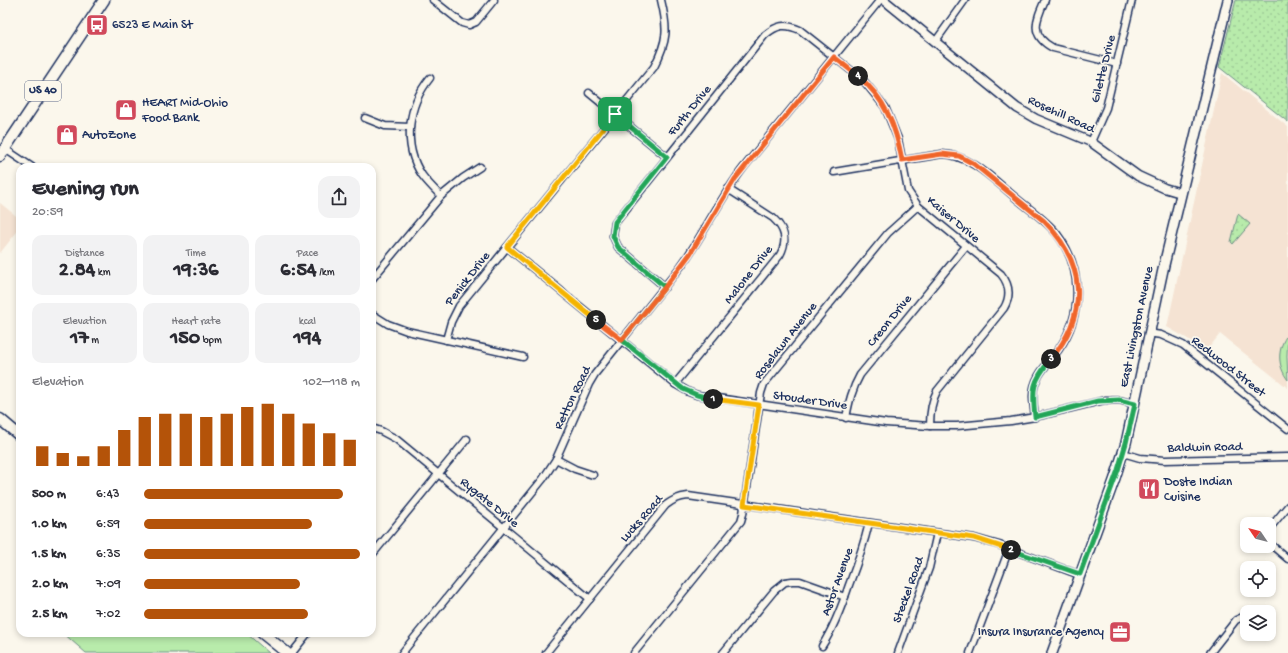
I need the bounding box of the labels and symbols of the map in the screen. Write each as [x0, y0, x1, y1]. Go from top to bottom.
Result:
bus stop icon: 6523 E Main St [84, 12, 110, 38]
place label: 6523 E Main St [112, 18, 194, 33]
street label: Gilette Drive [1088, 33, 1120, 104]
pin: 4 [848, 66, 868, 86]
road number: US 40 [25, 81, 61, 101]
street label: Furth Drive [664, 82, 715, 140]
street label: Rosehill Road [1025, 93, 1098, 138]
place label: HEART Mid-Ohio Food Bank [141, 96, 228, 126]
shop icon: HEART Mid-Ohio Food Bank [113, 97, 139, 123]
pin [598, 97, 632, 131]
shop icon: AutoZone [54, 122, 80, 148]
place label: AutoZone [82, 128, 136, 143]
street label: Kaiser Drive [923, 193, 983, 247]
street label: Malone Drive [721, 243, 777, 307]
street label: Penick Drive [442, 249, 494, 310]
street label: East Livingston Avenue [1117, 265, 1157, 389]
street label: Creon Drive [864, 292, 916, 350]
street label: Roselawn Avenue [751, 299, 821, 382]
pin: 5 [586, 310, 606, 330]
street label: Redwood Street [1188, 333, 1269, 402]
pin: 3 [1041, 349, 1061, 369]
street label: Retton Road [551, 363, 595, 432]
street label: Stouder Drive [772, 388, 848, 414]
pin: 1 [703, 389, 723, 409]
street label: Baldwin Road [1166, 440, 1244, 456]
street label: Rygate Drive [457, 475, 522, 531]
place label: Doste Indian Cuisine [1163, 475, 1233, 505]
restaurant icon: Doste Indian Cuisine [1136, 476, 1162, 502]
street label: Lucks Road [618, 491, 667, 546]
north arrow [1240, 517, 1276, 553]
pin: 2 [1001, 540, 1021, 560]
street label: Astor Avenue [819, 546, 857, 618]
street label: Steckel Road [890, 554, 928, 625]
office icon: Insura Insurance Agency [1107, 619, 1133, 645]
place label: Insura Insurance Agency [978, 625, 1105, 640]

